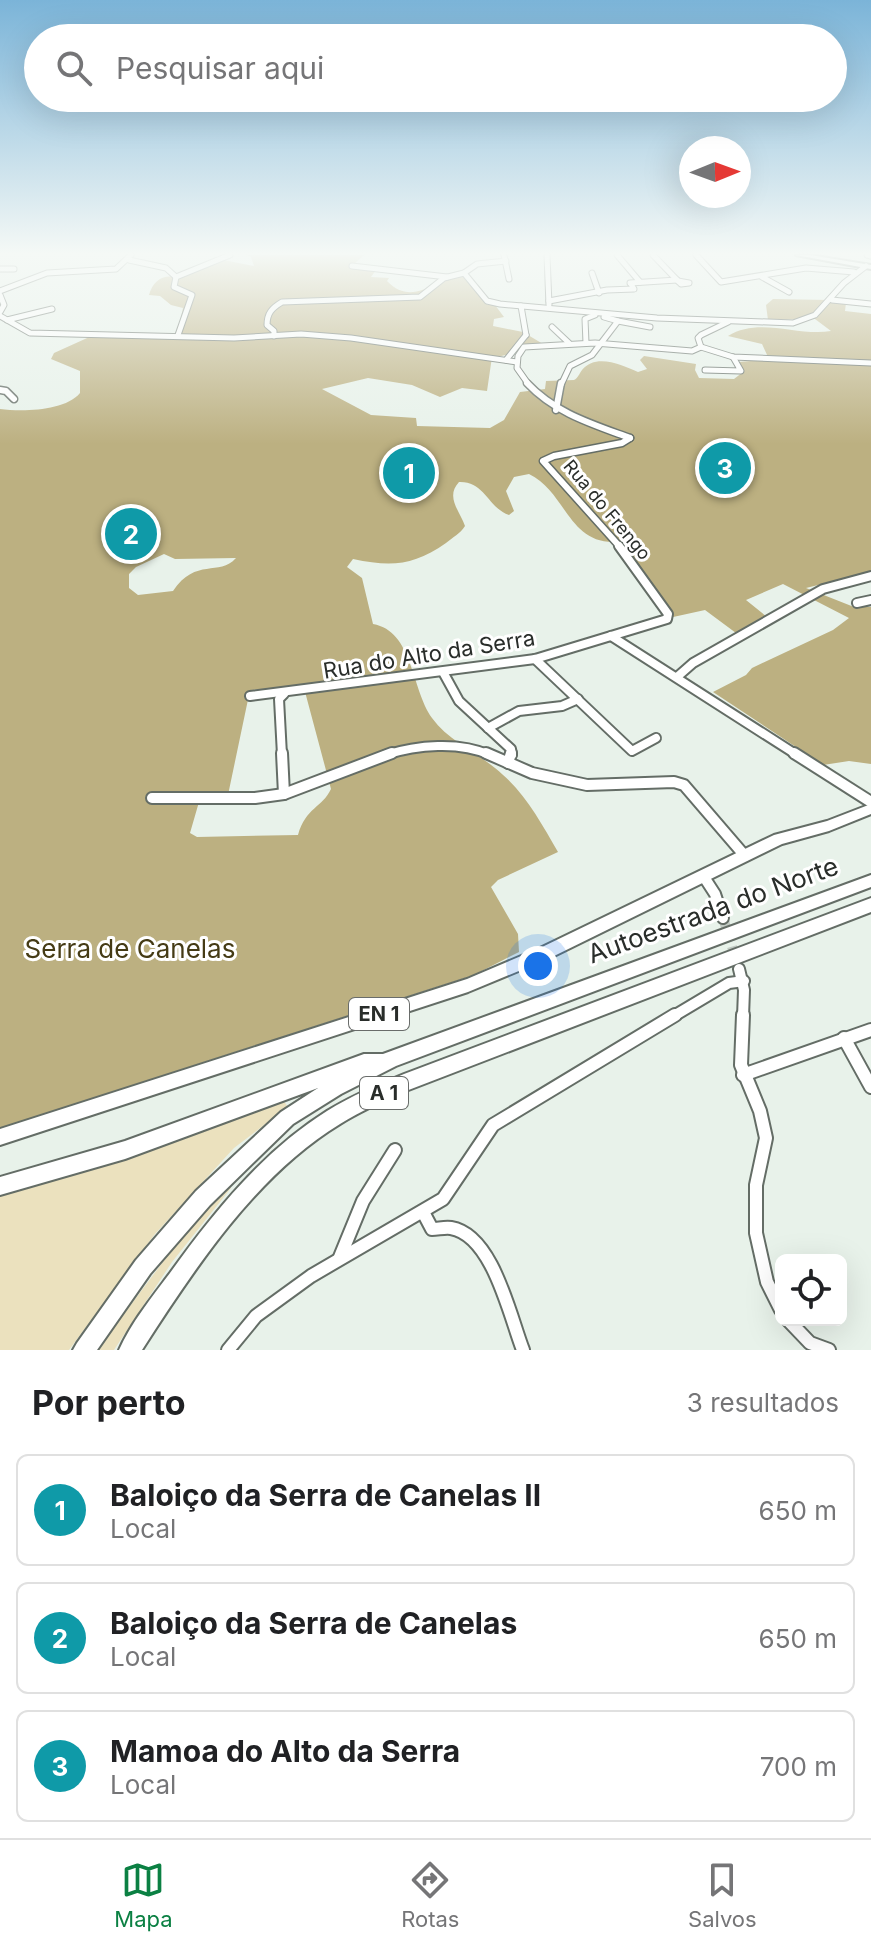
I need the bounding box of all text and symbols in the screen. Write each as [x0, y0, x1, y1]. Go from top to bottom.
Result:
search box [24, 24, 847, 112]
icon: search [52, 46, 96, 90]
text: Pesquisar aqui [116, 50, 324, 86]
north arrow [679, 136, 751, 208]
pin: 3 [699, 438, 751, 498]
pin: 1 [383, 443, 435, 503]
street label: Rua do Frengo [560, 456, 655, 564]
pin: 2 [105, 504, 157, 564]
street label: Rua do Alto da Serra [321, 624, 537, 684]
street label: Autoestrada do Norte [583, 850, 842, 969]
park label: Serra de Canelas [25, 933, 235, 964]
your location [518, 946, 558, 986]
road number: EN 1 [349, 998, 409, 1030]
road number: A 1 [360, 1077, 408, 1109]
map controls [775, 1254, 847, 1326]
button: locate [775, 1254, 847, 1326]
text: Por perto [32, 1382, 186, 1423]
text: 3 resultados [687, 1387, 839, 1418]
text: Baloiço da Serra de Canelas II [110, 1477, 541, 1513]
text: 1 [54, 1495, 66, 1526]
text: 650 m [759, 1495, 837, 1526]
text: Local [110, 1513, 176, 1544]
text: Baloiço da Serra de Canelas [110, 1605, 517, 1641]
text: 2 [52, 1623, 68, 1654]
text: 650 m [759, 1623, 837, 1654]
text: Local [110, 1641, 176, 1672]
text: Mamoa do Alto da Serra [110, 1733, 460, 1769]
text: 3 [52, 1751, 68, 1782]
text: 700 m [760, 1751, 837, 1782]
text: Local [110, 1769, 176, 1800]
tab: Mapa [114, 1858, 173, 1932]
tab: Rotas [401, 1858, 459, 1932]
tab: Salvos [688, 1858, 757, 1932]

